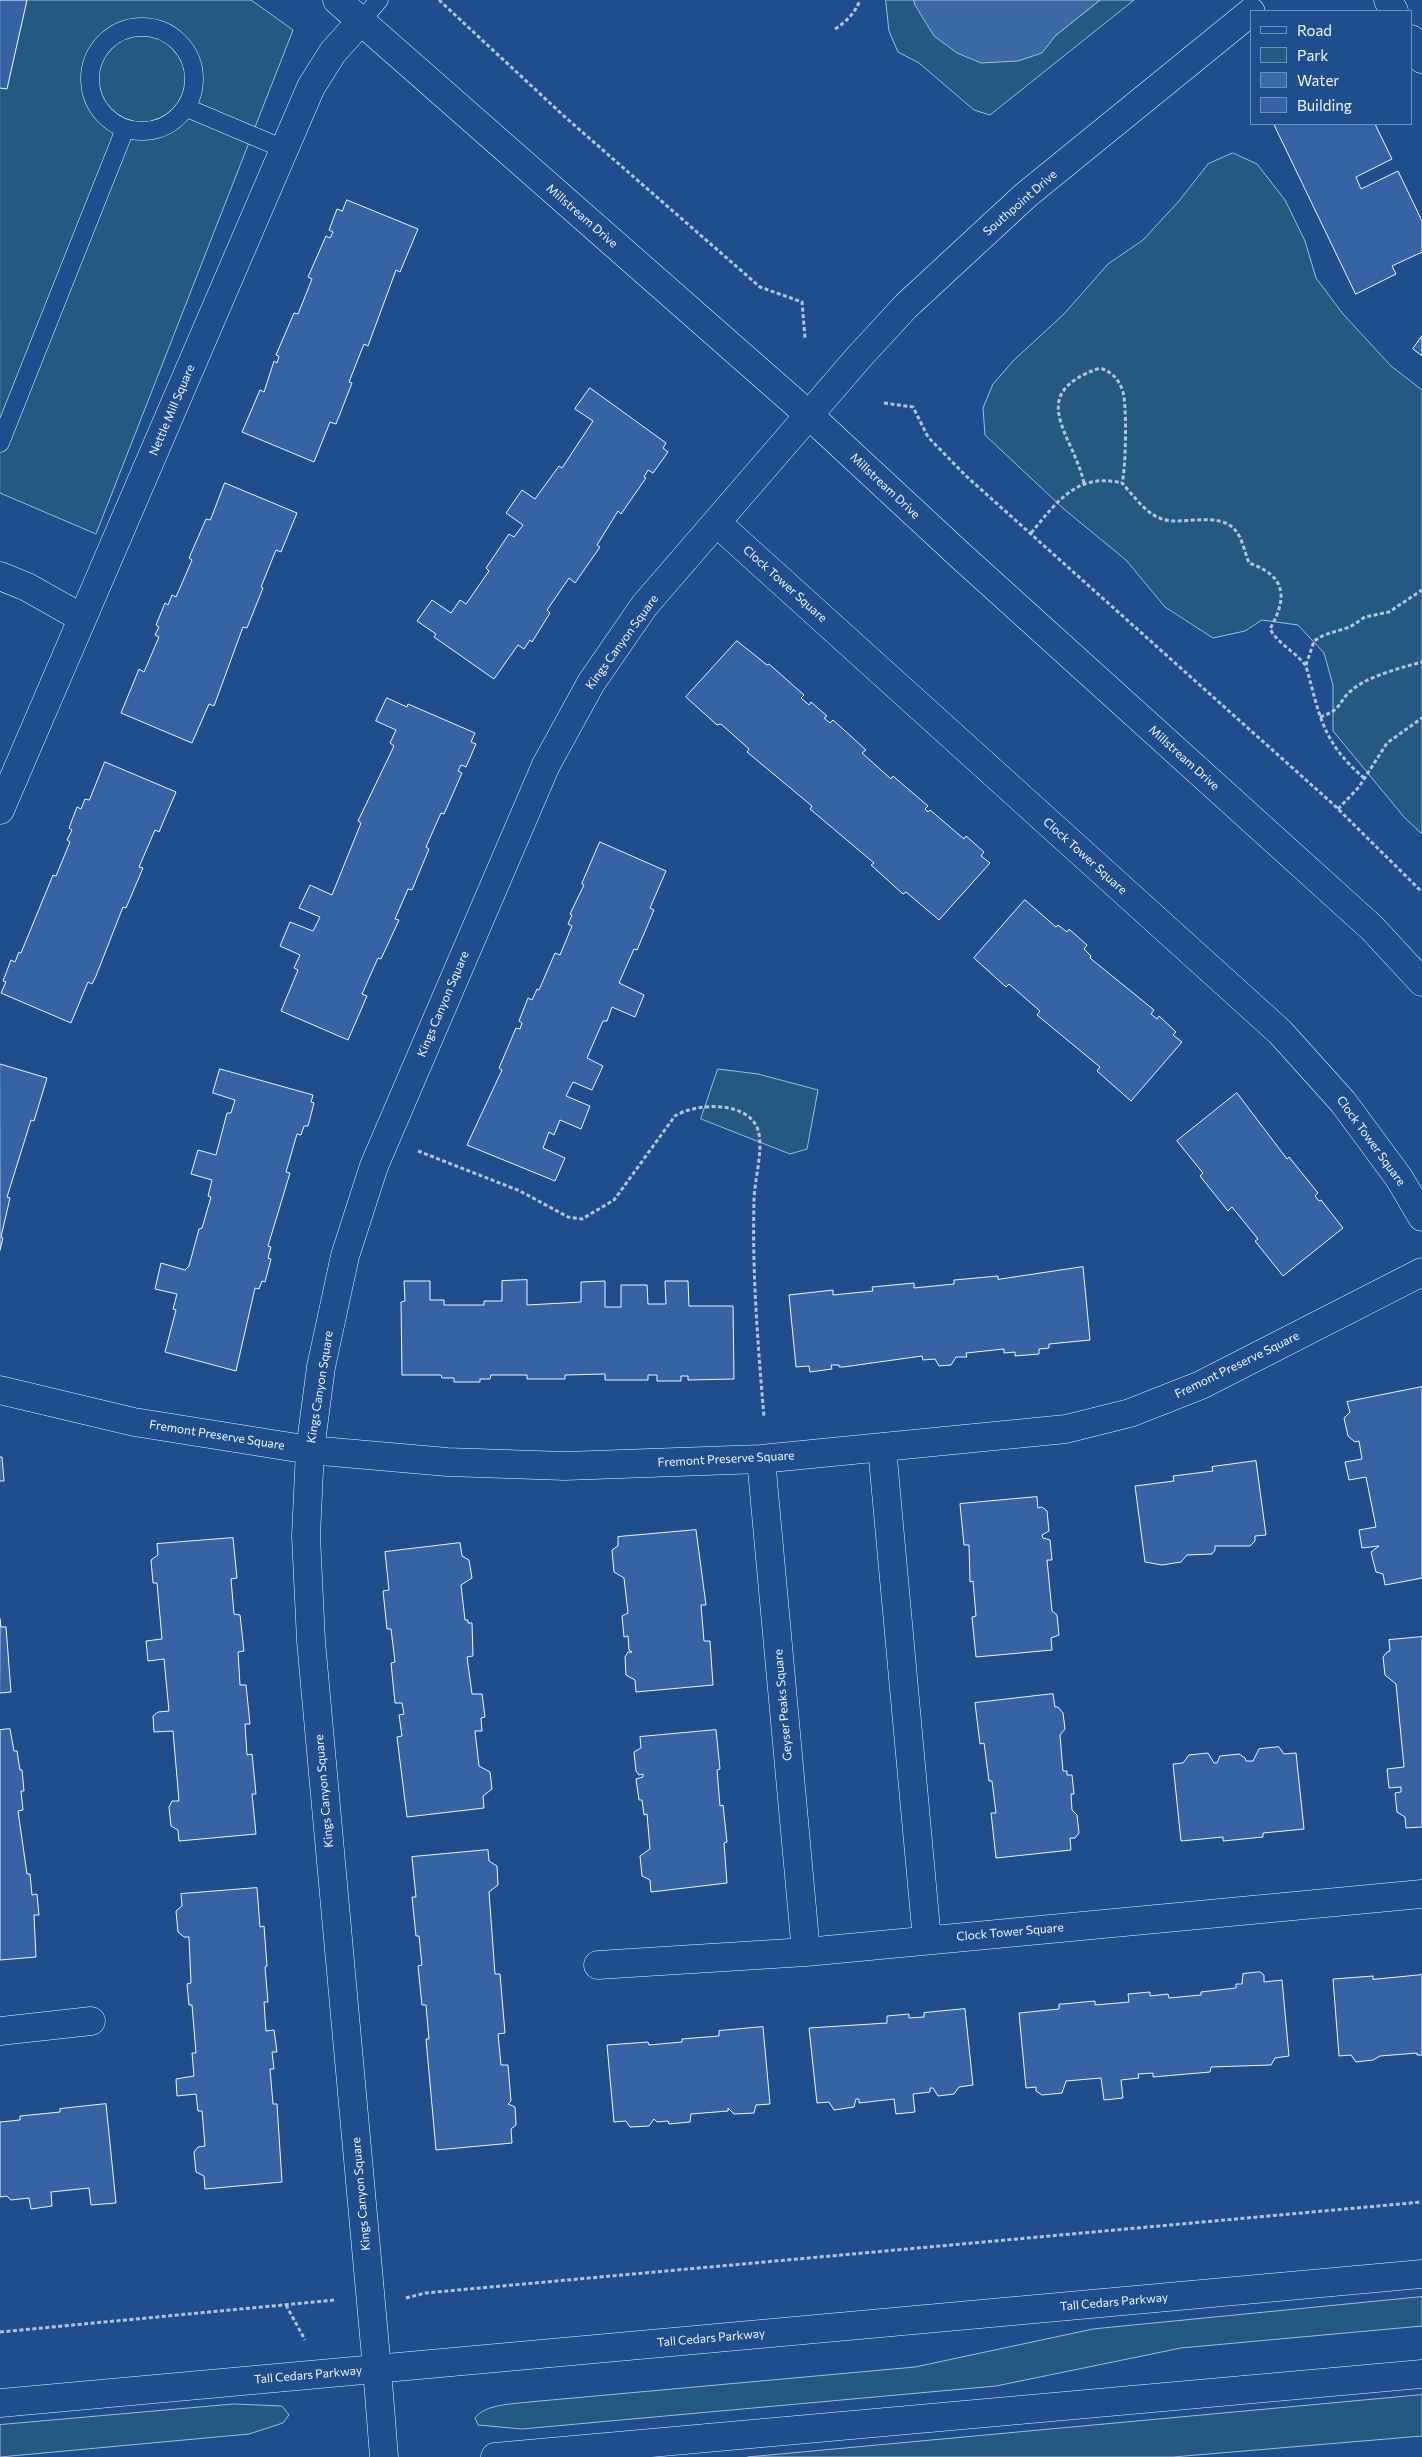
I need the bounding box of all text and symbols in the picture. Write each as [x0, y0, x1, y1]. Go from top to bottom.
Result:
legend [1250, 10, 1412, 125]
text: Road [1297, 21, 1332, 39]
text: Park [1297, 46, 1328, 64]
text: Water [1297, 71, 1339, 89]
text: Building [1297, 96, 1352, 114]
street label: Southpoint Drive [980, 167, 1060, 239]
street label: Millstream Drive [543, 181, 621, 251]
street label: Nettle Mill Square [146, 362, 198, 458]
street label: Millstream Drive [847, 450, 923, 522]
street label: Clock Tower Square [740, 543, 830, 625]
street label: Kings Canyon Square [583, 592, 661, 692]
street label: Millstream Drive [1146, 723, 1222, 793]
street label: Clock Tower Square [1040, 815, 1130, 897]
street label: Kings Canyon Square [414, 949, 472, 1059]
street label: Clock Tower Square [1334, 1093, 1408, 1189]
street label: Fremont Preserve Square [1172, 1329, 1302, 1401]
street label: Kings Canyon Square [304, 1330, 336, 1444]
street label: Fremont Preserve Square [148, 1417, 286, 1453]
street label: Fremont Preserve Square [657, 1448, 795, 1470]
street label: Geyser Peaks Square [771, 1649, 795, 1761]
street label: Kings Canyon Square [312, 1734, 336, 1848]
street label: Clock Tower Square [956, 1920, 1064, 1944]
street label: Kings Canyon Square [349, 2137, 373, 2251]
street label: Tall Cedars Parkway [1059, 2290, 1169, 2314]
street label: Tall Cedars Parkway [656, 2326, 766, 2350]
street label: Tall Cedars Parkway [253, 2363, 363, 2387]

